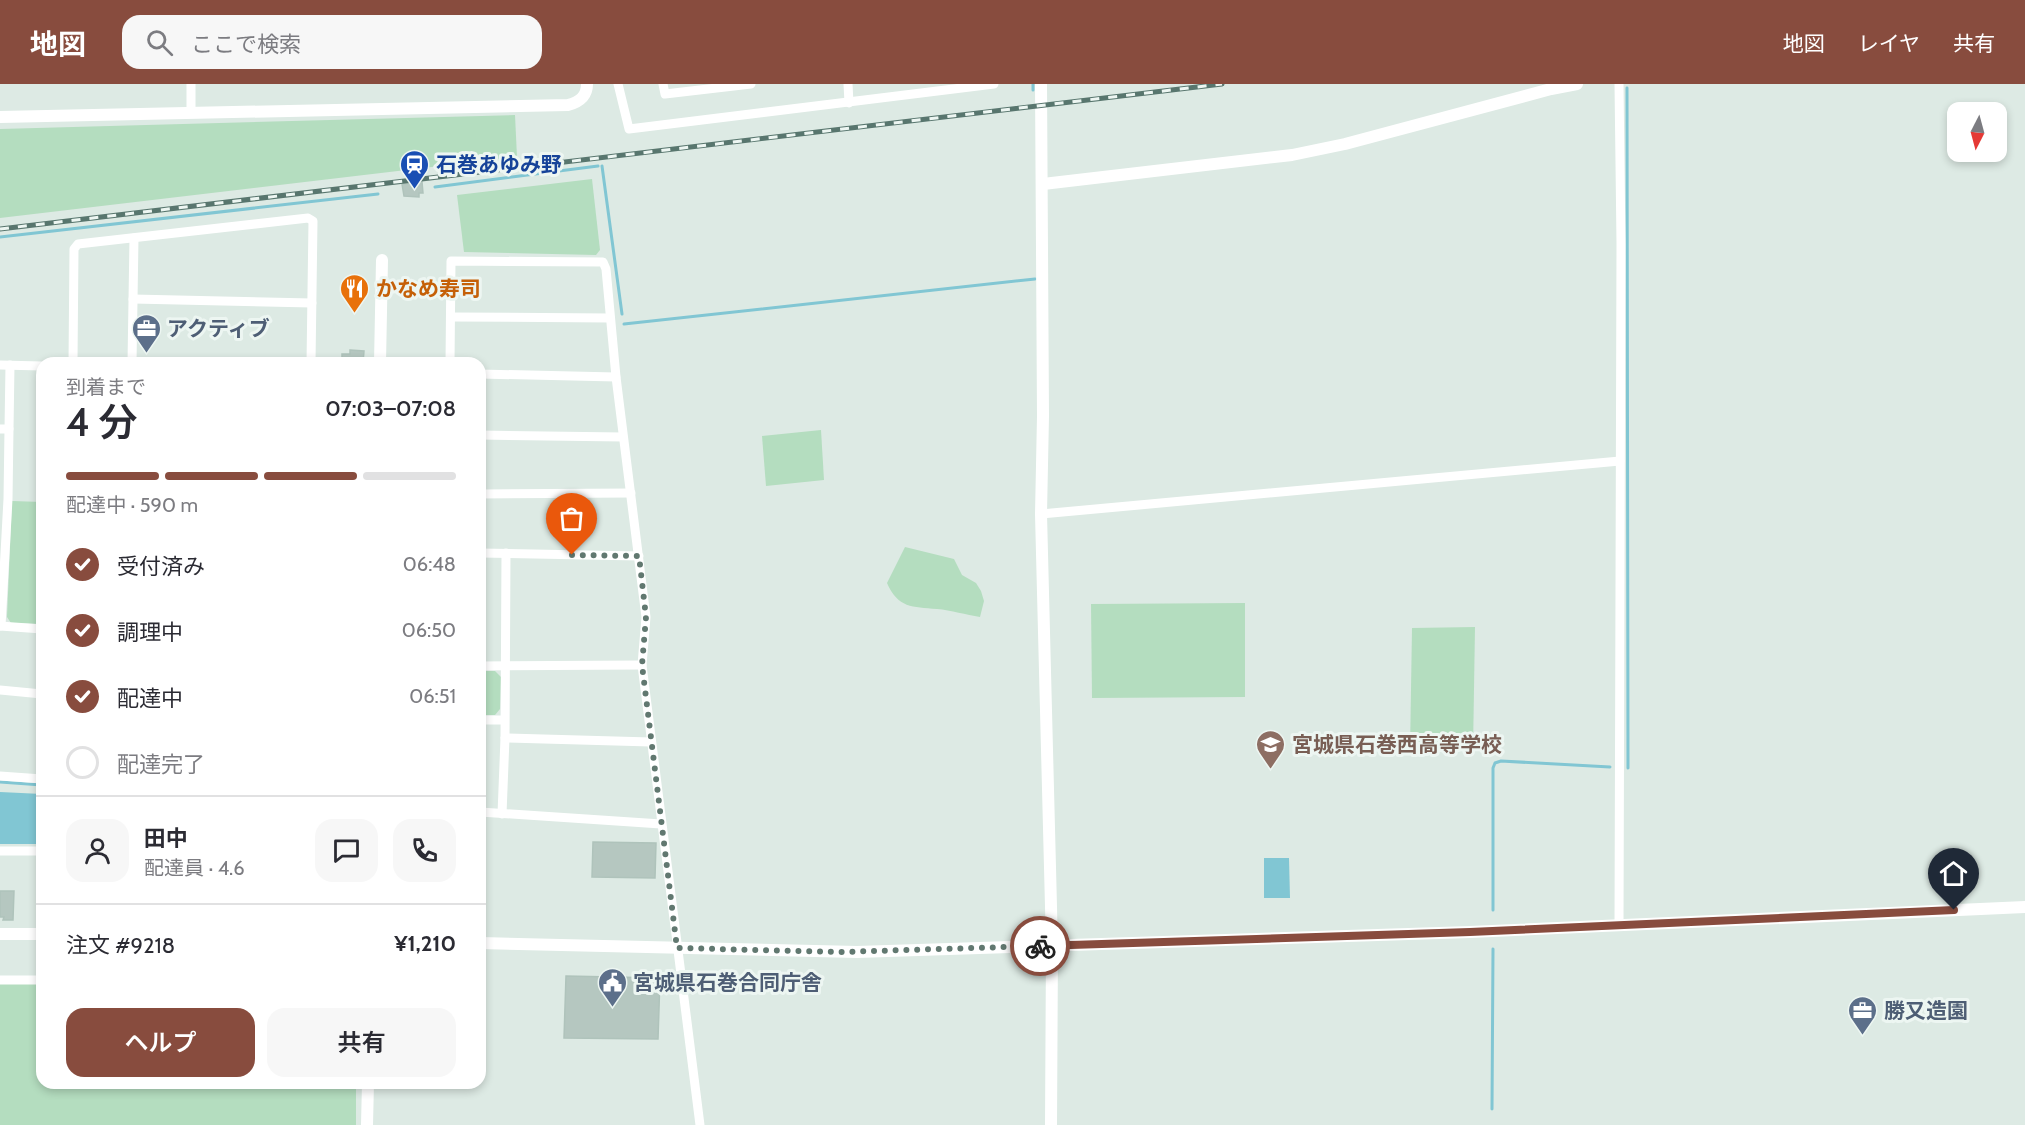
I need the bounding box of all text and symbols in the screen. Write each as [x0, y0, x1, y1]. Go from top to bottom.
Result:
search box [122, 15, 542, 69]
icon: search [143, 26, 176, 59]
text: 地図 [30, 27, 86, 61]
text: ここで検索 [191, 31, 301, 58]
text: 地図 [1783, 31, 1825, 56]
text: レイヤ [1858, 31, 1920, 56]
text: 共有 [1953, 31, 1995, 56]
north arrow [1947, 102, 2007, 162]
map controls [1947, 102, 2007, 162]
station icon: 石巻あゆみ野 [399, 148, 431, 190]
place label: 石巻あゆみ野 [436, 152, 562, 177]
restaurant icon: かなめ寿司 [339, 272, 371, 314]
place label: かなめ寿司 [376, 276, 481, 301]
office icon: アクティブ [130, 312, 162, 354]
place label: アクティブ [167, 316, 270, 341]
text: 到着まで [66, 375, 146, 399]
text: 07:03–07:08 [325, 395, 456, 422]
text: 4 分 [66, 398, 137, 446]
text: 配達中 · 590 m [66, 493, 198, 517]
pin [546, 493, 597, 555]
icon: bag [555, 502, 588, 535]
icon: check [66, 548, 99, 581]
text: 06:48 [403, 552, 456, 576]
text: 受付済み [117, 553, 205, 580]
icon: check [66, 614, 99, 647]
text: 06:50 [402, 618, 456, 642]
text: 調理中 [117, 619, 183, 646]
icon: check [66, 680, 99, 713]
text: 06:51 [409, 684, 456, 708]
text: 配達中 [117, 685, 183, 712]
school or university icon: 宮城県石巻西高等学校 [1255, 728, 1287, 770]
place label: 宮城県石巻西高等学校 [1292, 732, 1502, 757]
text: 配達完了 [117, 751, 205, 778]
button: person [66, 819, 129, 882]
button: chat [315, 819, 378, 882]
button: phone [393, 819, 456, 882]
text: 田中 [144, 825, 188, 852]
pin [1928, 848, 1979, 910]
text: 配達員 · 4.6 [144, 856, 245, 880]
icon: home [1937, 857, 1970, 890]
courier [1010, 916, 1070, 976]
text: ¥1,210 [394, 930, 456, 957]
icon: bike [1024, 930, 1057, 963]
text: 注文 #9218 [66, 932, 175, 959]
public building icon: 宮城県石巻合同庁舎 [596, 966, 628, 1008]
place label: 宮城県石巻合同庁舎 [633, 970, 822, 995]
office icon: 勝又造園 [1847, 994, 1879, 1036]
place label: 勝又造園 [1884, 998, 1968, 1023]
button: ヘルプ [66, 1008, 255, 1077]
button: 共有 [267, 1008, 456, 1077]

